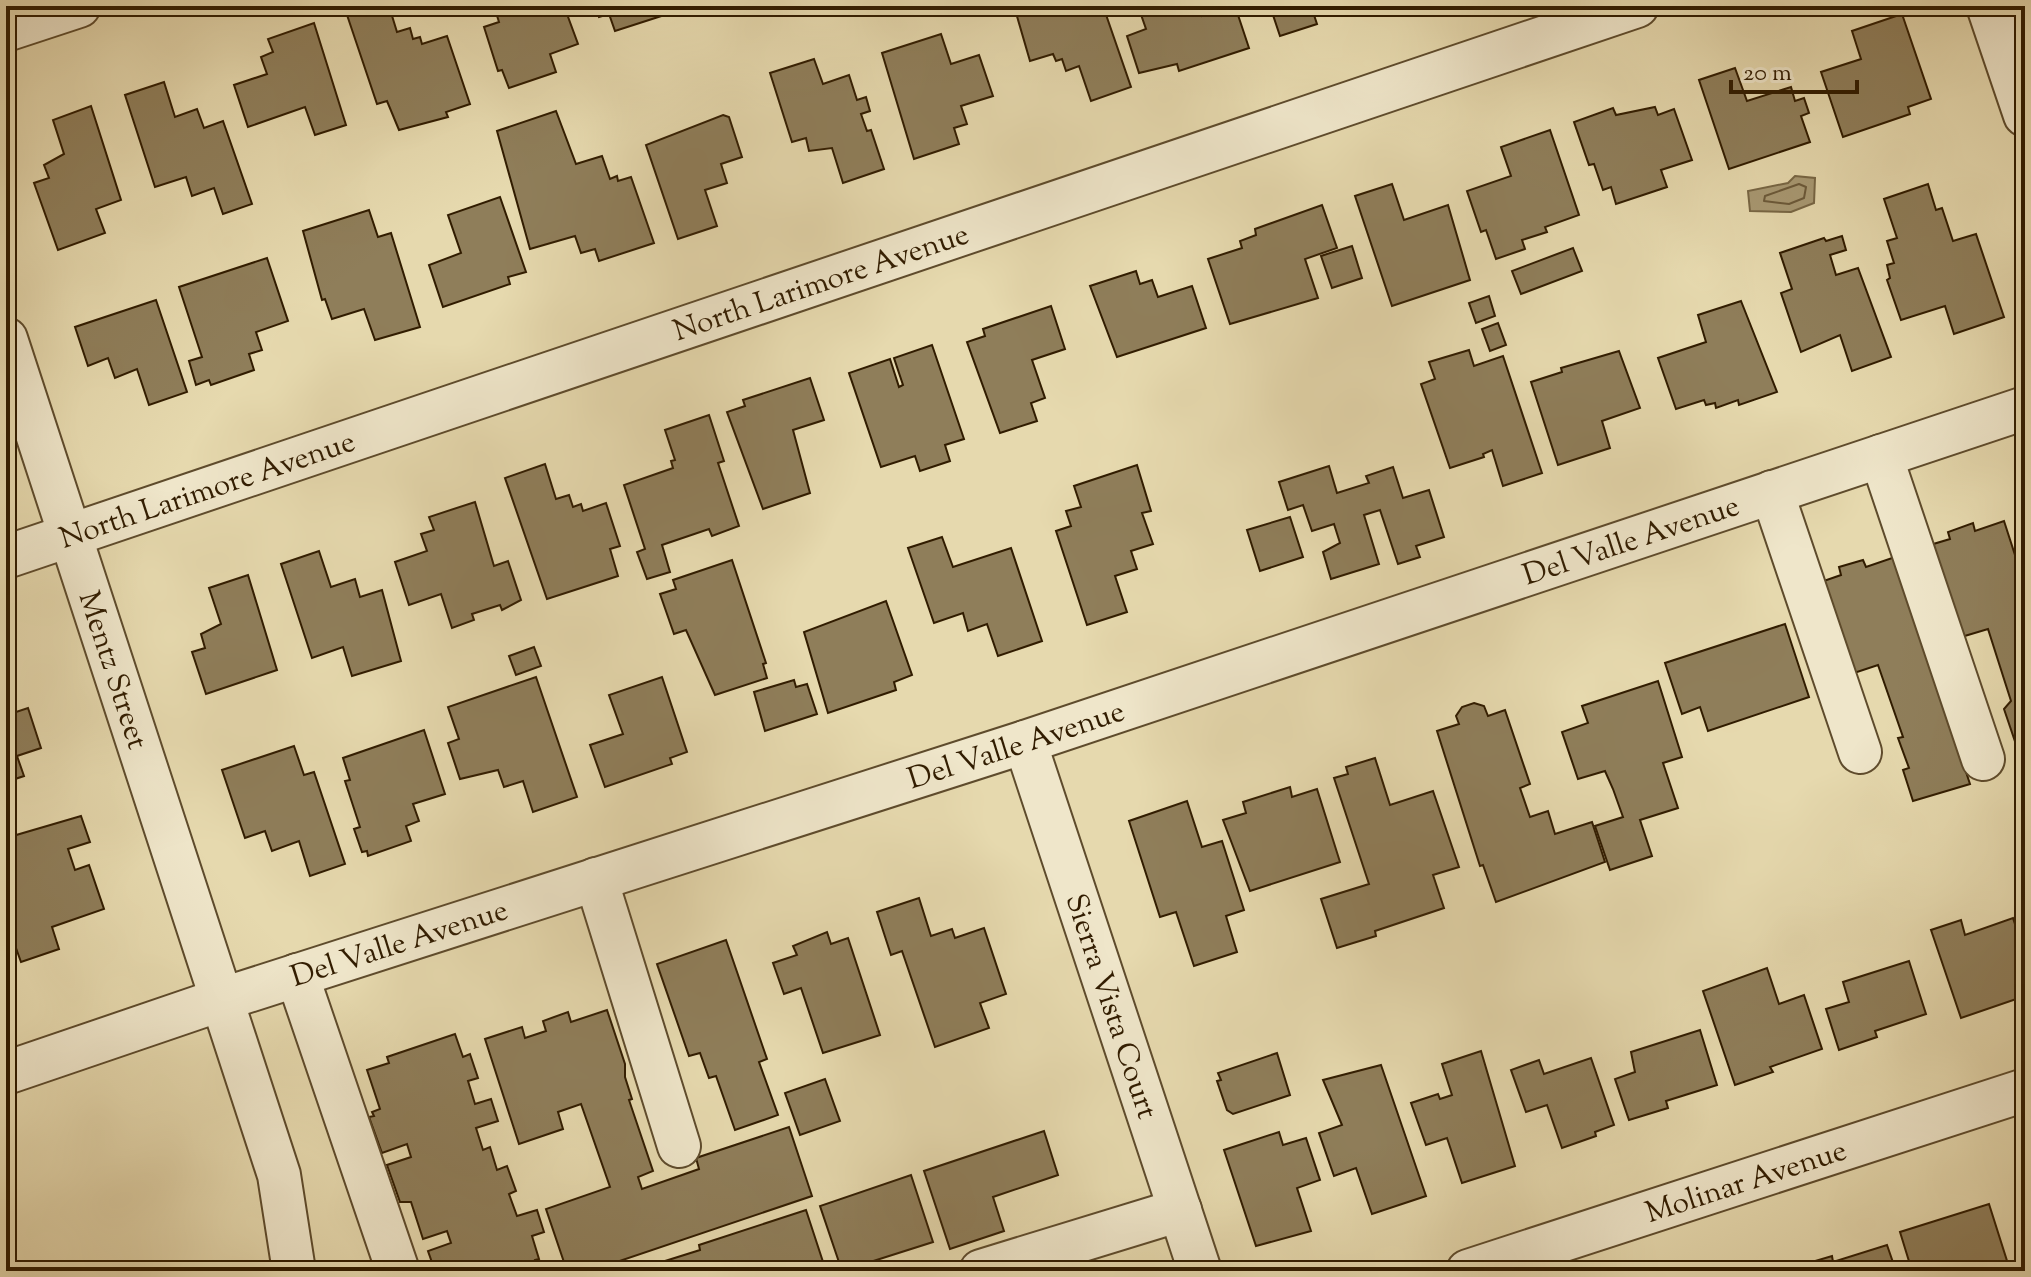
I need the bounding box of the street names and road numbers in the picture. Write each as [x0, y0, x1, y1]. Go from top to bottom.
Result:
street label: North Larimore Avenue [668, 214, 975, 354]
street label: North Larimore Avenue [54, 422, 361, 561]
street label: Del Valle Avenue [1518, 486, 1745, 598]
street label: Mentz Street [66, 586, 158, 755]
street label: Del Valle Avenue [903, 691, 1131, 802]
street label: Sierra Vista Court [1053, 888, 1167, 1125]
street label: Del Valle Avenue [286, 890, 514, 1000]
street label: Molinar Avenue [1640, 1130, 1853, 1236]

